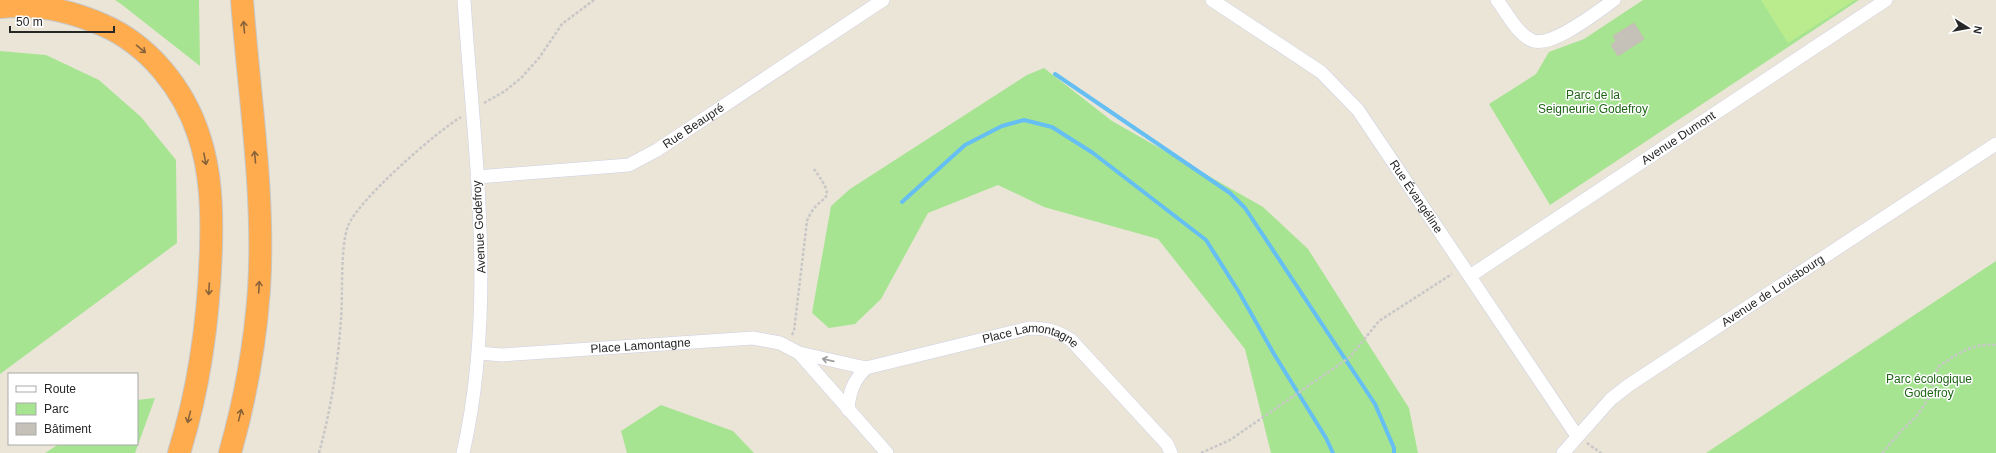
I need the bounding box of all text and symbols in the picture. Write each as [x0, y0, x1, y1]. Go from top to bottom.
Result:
scale bar [10, 8, 114, 34]
north arrow [1948, 8, 1988, 48]
text: 50 m [16, 15, 43, 29]
one-way arrow [240, 21, 247, 34]
text: N [1971, 25, 1984, 35]
one-way arrow [136, 45, 146, 54]
park label: Parc de la Seigneurie Godefroy [1538, 88, 1648, 116]
street label: Rue Beaupré [660, 100, 727, 151]
street label: Avenue Dumont [1639, 108, 1719, 167]
one-way arrow [251, 151, 258, 164]
one-way arrow [202, 152, 210, 165]
street label: Rue Évangéline [1387, 157, 1446, 236]
street label: Avenue Godefroy [470, 180, 488, 274]
street label: Avenue de Louisbourg [1719, 252, 1827, 329]
one-way arrow [255, 281, 262, 294]
one-way arrow [206, 282, 213, 295]
street label: Place Lamontagne [981, 321, 1082, 351]
street label: Place Lamontagne [590, 335, 691, 356]
one-way arrow [821, 355, 834, 363]
park label: Parc écologique Godefroy [1886, 372, 1972, 400]
legend [8, 373, 138, 445]
text: Route [44, 382, 76, 396]
text: Parc [44, 402, 69, 416]
one-way arrow [236, 409, 244, 422]
one-way arrow [185, 410, 192, 423]
text: Bâtiment [44, 422, 92, 436]

